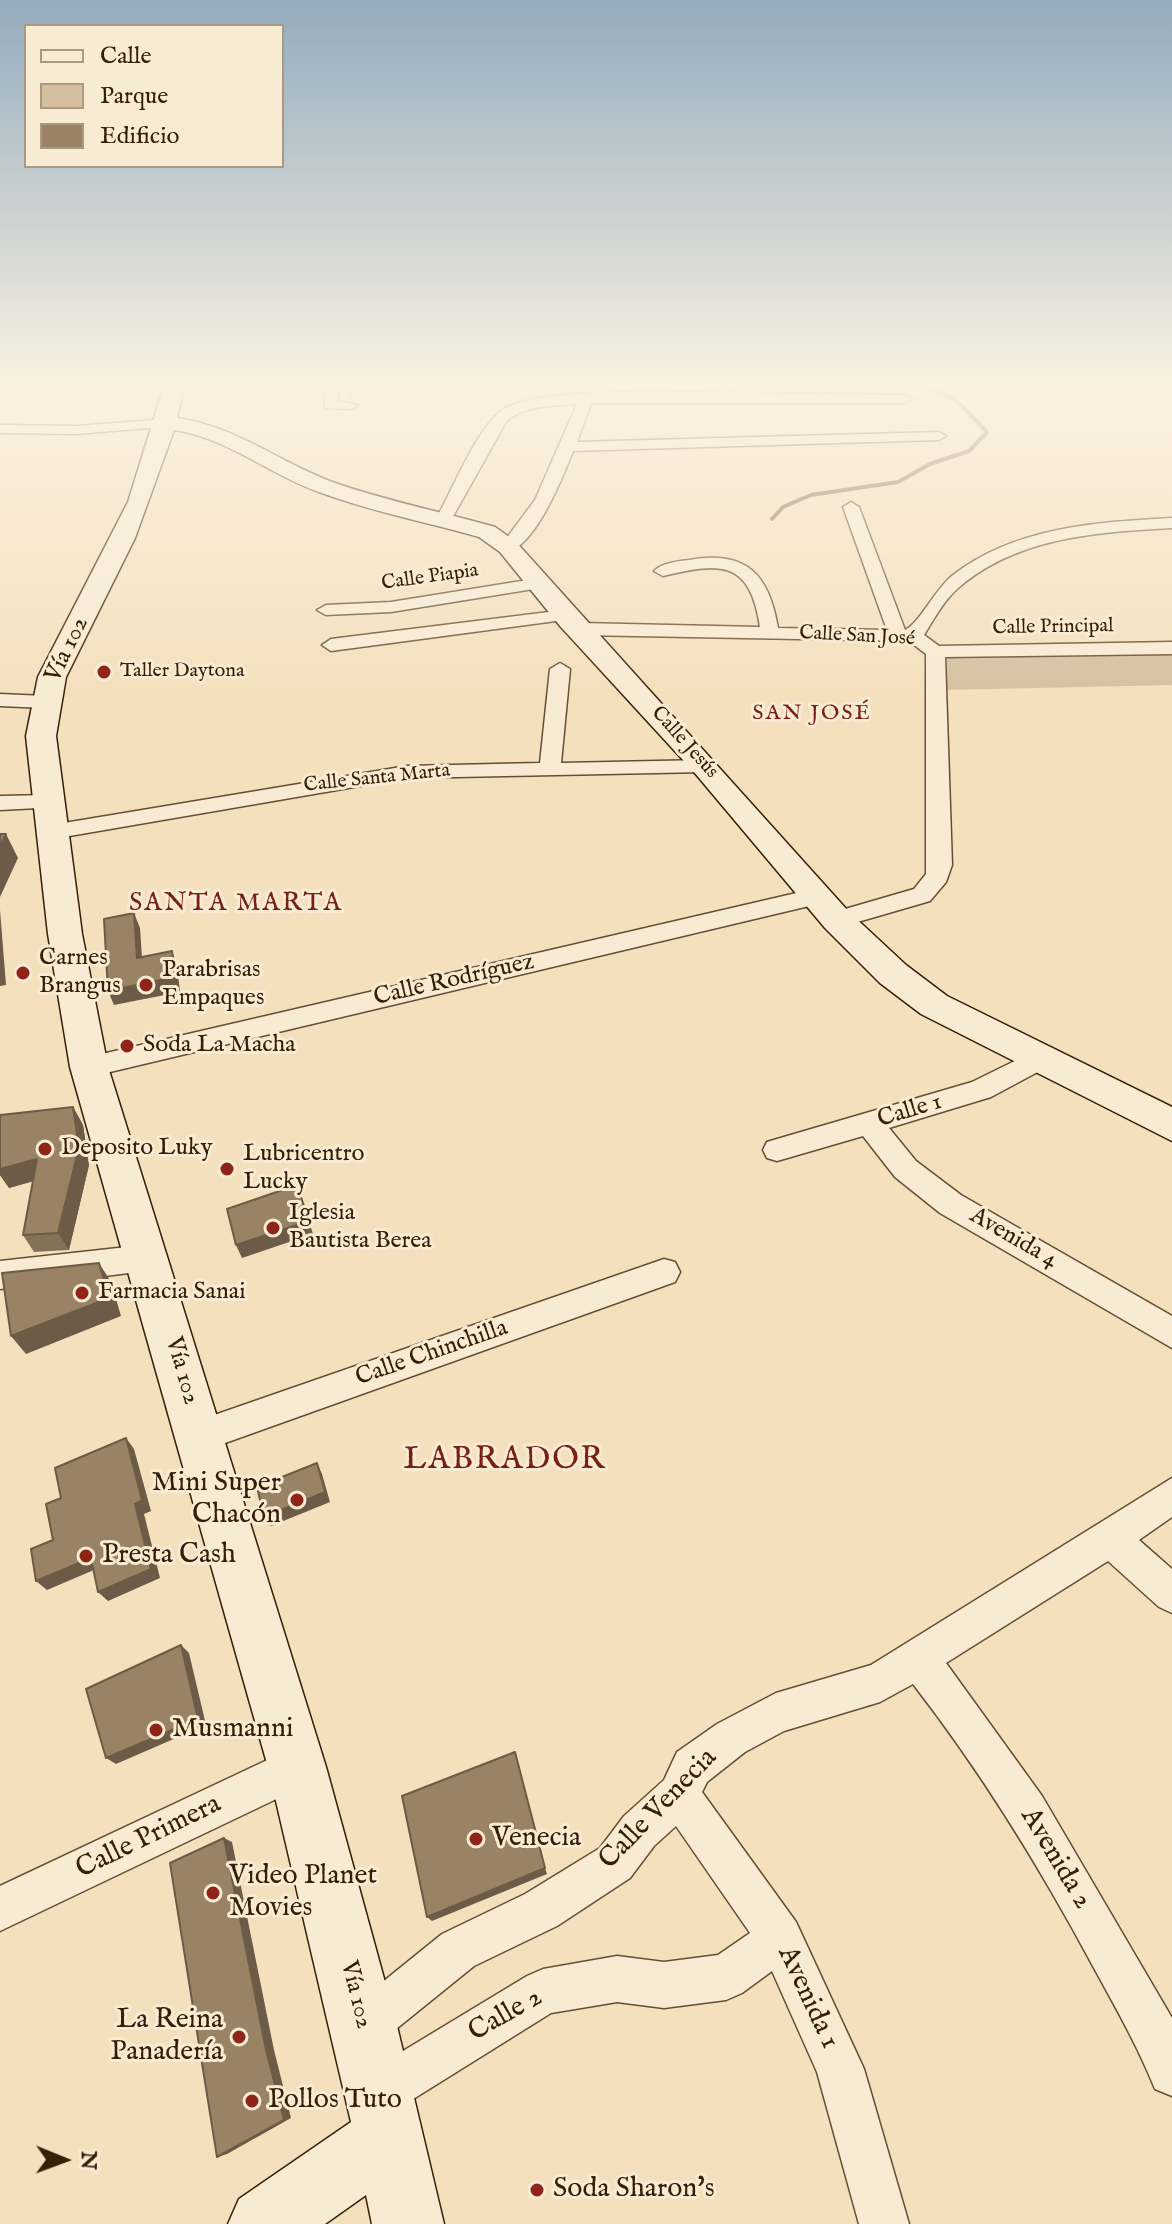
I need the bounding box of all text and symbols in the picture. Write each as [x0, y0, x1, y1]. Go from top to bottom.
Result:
legend [24, 24, 284, 168]
text: Calle [100, 41, 152, 72]
text: Parque [100, 81, 168, 112]
text: Edificio [100, 121, 179, 152]
street label: Calle Piapia [380, 559, 480, 597]
street label: Vía 102 [40, 613, 96, 687]
street label: Calle Principal [992, 615, 1114, 641]
street label: Calle San José [799, 622, 915, 652]
place label: Taller Daytona [120, 660, 245, 684]
marker: Taller Daytona [95, 663, 113, 681]
district label: SAN JOSÉ [752, 701, 872, 727]
street label: Calle Jesús [645, 702, 723, 784]
street label: Calle Santa Marta [303, 759, 451, 799]
district label: SANTA MARTA [129, 889, 343, 921]
place label: Carnes Brangus [39, 945, 121, 1001]
street label: Calle Rodríguez [371, 949, 537, 1013]
place label: Parabrisas Empaques [162, 957, 264, 1013]
marker: Carnes Brangus [14, 964, 32, 982]
marker: Parabrisas Empaques [137, 976, 155, 994]
place label: Soda La Macha [143, 1032, 296, 1060]
marker: Soda La Macha [118, 1037, 136, 1055]
street label: Calle 1 [874, 1089, 946, 1135]
place label: Deposito Luky [61, 1135, 213, 1163]
marker: Deposito Luky [36, 1140, 54, 1158]
place label: Lubricentro Lucky [243, 1141, 364, 1197]
marker: Lubricentro Lucky [218, 1160, 236, 1178]
place label: Iglesia Bautista Berea [289, 1200, 432, 1256]
street label: Avenida 4 [964, 1202, 1062, 1276]
marker: Iglesia Bautista Berea [264, 1219, 282, 1237]
place label: Farmacia Sanai [98, 1279, 246, 1307]
marker: Farmacia Sanai [73, 1284, 91, 1302]
street label: Calle Chinchilla [352, 1315, 512, 1393]
street label: Vía 102 [158, 1334, 204, 1408]
district label: LABRADOR [403, 1442, 607, 1480]
place label: Mini Super Chacón [151, 1467, 281, 1533]
marker: Mini Super Chacón [288, 1491, 306, 1509]
place label: Presta Cash [102, 1539, 236, 1573]
marker: Presta Cash [77, 1547, 95, 1565]
place label: Musmanni [172, 1713, 293, 1747]
marker: Musmanni [147, 1721, 165, 1739]
street label: Calle Venecia [593, 1742, 725, 1878]
street label: Calle Primera [71, 1788, 227, 1888]
street label: Avenida 2 [1012, 1802, 1098, 1916]
place label: Venecia [492, 1822, 581, 1856]
marker: Venecia [467, 1830, 485, 1848]
place label: Video Planet Movies [229, 1860, 377, 1926]
marker: Video Planet Movies [204, 1884, 222, 1902]
street label: Avenida 1 [769, 1941, 845, 2055]
street label: Vía 102 [333, 1958, 377, 2032]
street label: Calle 2 [463, 1982, 549, 2050]
place label: La Reina Panadería [110, 2004, 223, 2070]
marker: La Reina Panadería [230, 2028, 248, 2046]
place label: Pollos Tuto [268, 2084, 402, 2118]
marker: Pollos Tuto [243, 2092, 261, 2110]
north arrow [24, 2120, 104, 2200]
text: N [74, 2151, 102, 2170]
place label: Soda Sharon's [553, 2173, 715, 2207]
marker: Soda Sharon's [528, 2181, 546, 2199]

